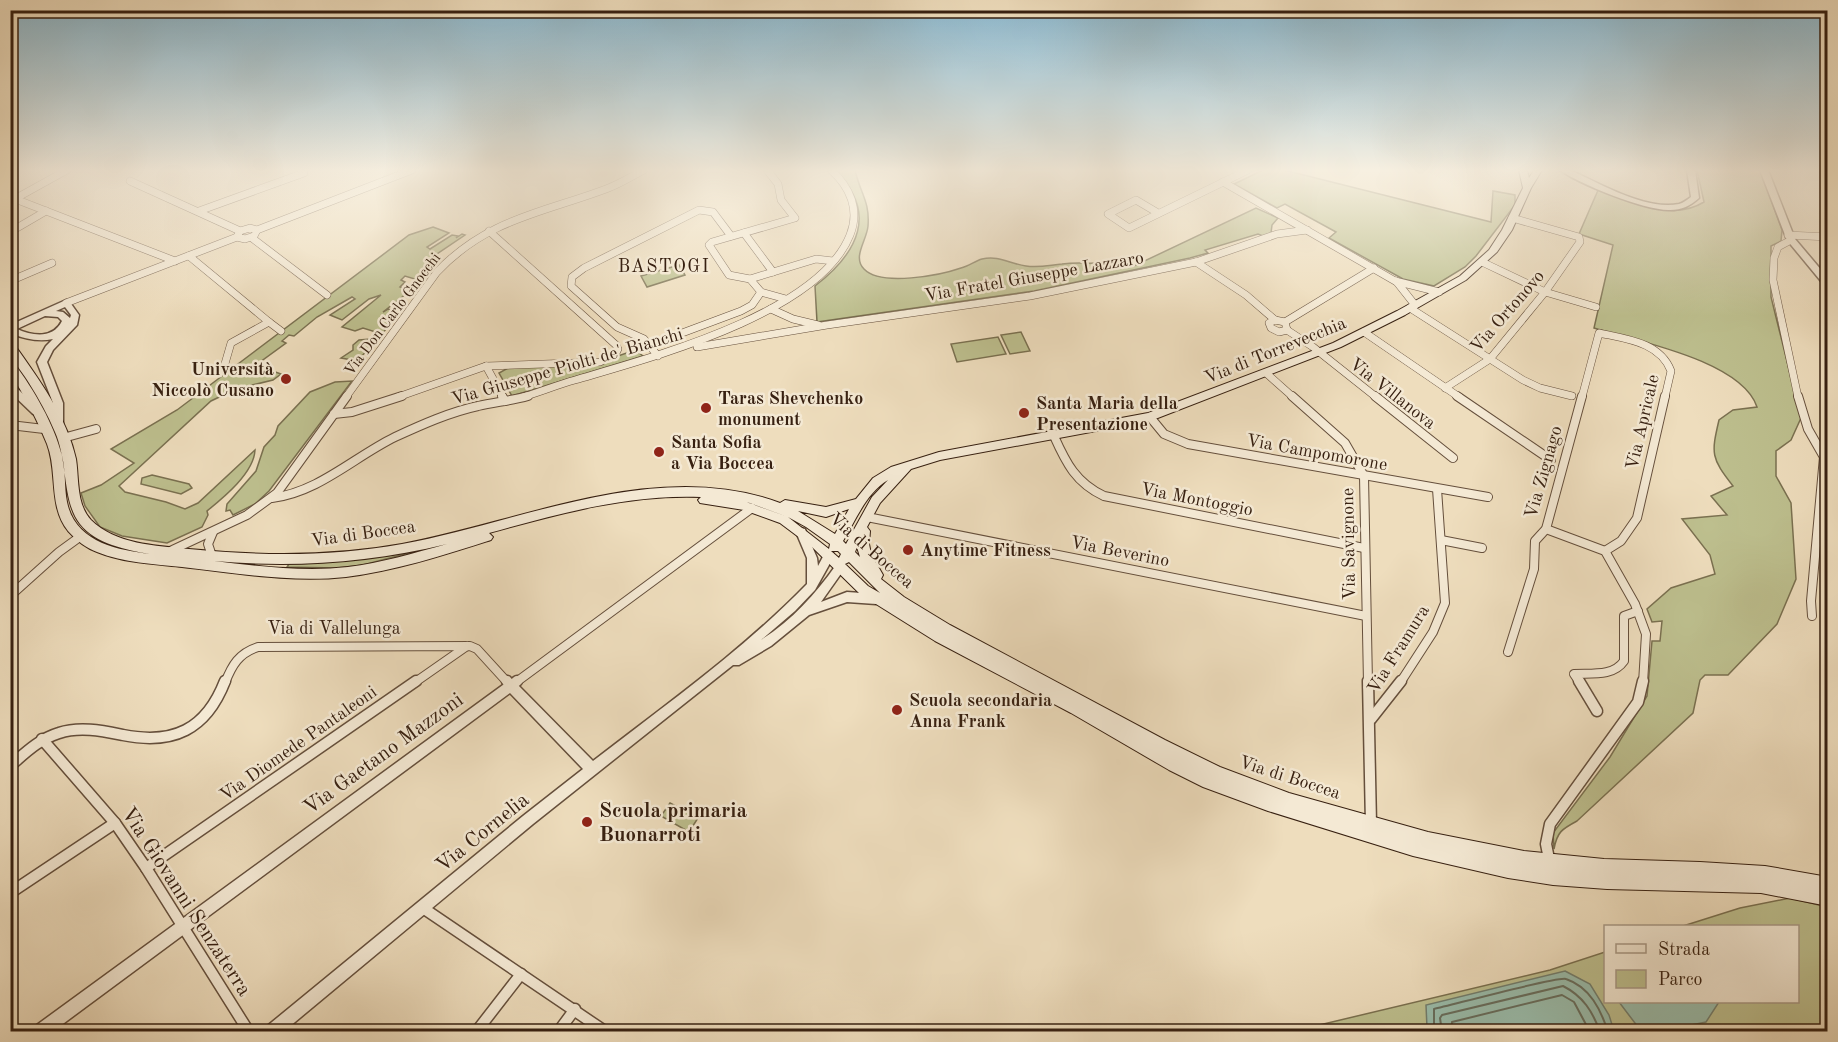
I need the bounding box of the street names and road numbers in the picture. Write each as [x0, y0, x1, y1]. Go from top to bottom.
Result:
street label: Via Fratel Giuseppe Lazzaro [923, 249, 1145, 305]
street label: Via Don Carlo Gnocchi [342, 251, 444, 379]
street label: Via Ortonovo [1467, 267, 1548, 356]
street label: Via di Torrevecchia [1202, 314, 1349, 388]
street label: Via Giuseppe Piolti de' Bianchi [449, 325, 685, 409]
street label: Via Villanova [1346, 355, 1439, 433]
street label: Via Apricale [1623, 373, 1663, 472]
street label: Via Zignago [1522, 424, 1566, 521]
street label: Via Campomorone [1245, 432, 1389, 474]
street label: Via Montoggio [1139, 480, 1255, 520]
street label: Via Savignone [1339, 488, 1359, 600]
street label: Via di Boccea [826, 509, 917, 592]
street label: Via di Boccea [310, 518, 417, 550]
street label: Via Beverino [1069, 534, 1171, 570]
street label: Via Framura [1365, 602, 1433, 697]
street label: Via di Vallelunga [267, 620, 401, 638]
street label: Via Diomede Pantaleoni [217, 683, 380, 805]
street label: Via Gaetano Mazzoni [300, 689, 468, 819]
street label: Via di Boccea [1237, 753, 1343, 803]
street label: Via Cornelia [432, 789, 533, 877]
street label: Via Giovanni Senzaterra [117, 803, 255, 1000]

